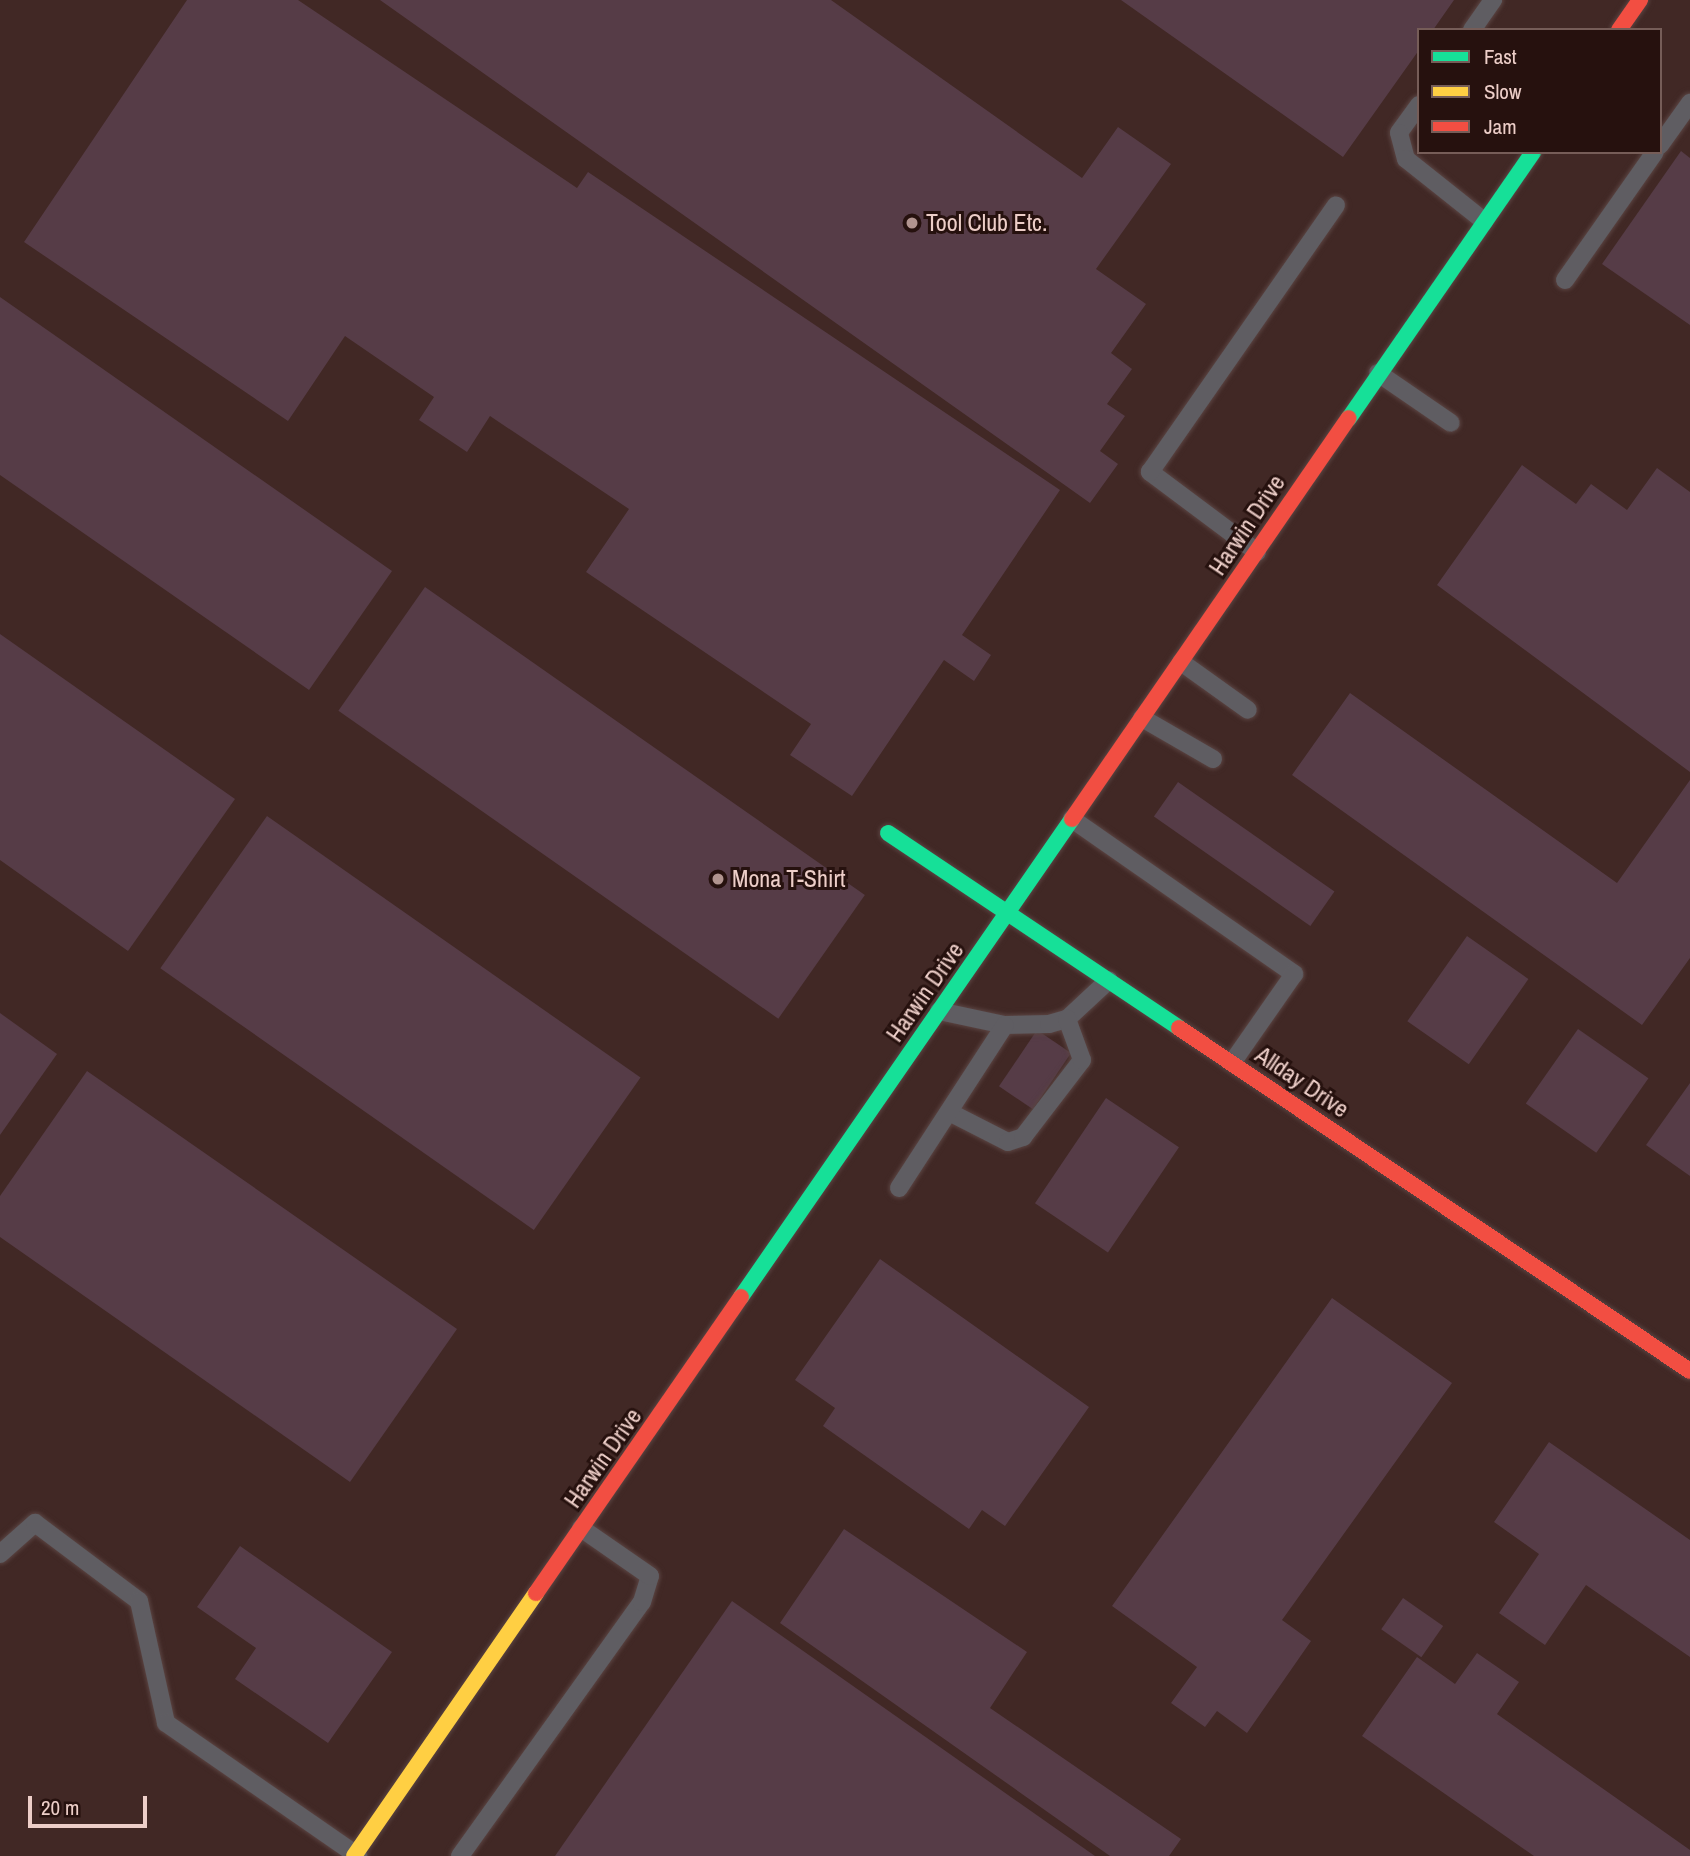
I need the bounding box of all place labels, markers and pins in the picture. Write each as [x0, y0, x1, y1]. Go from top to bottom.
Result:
place label: Tool Club Etc. [926, 209, 1047, 237]
marker: Tool Club Etc. [904, 215, 920, 231]
place label: Mona T-Shirt [732, 865, 846, 893]
marker: Mona T-Shirt [710, 871, 726, 887]

